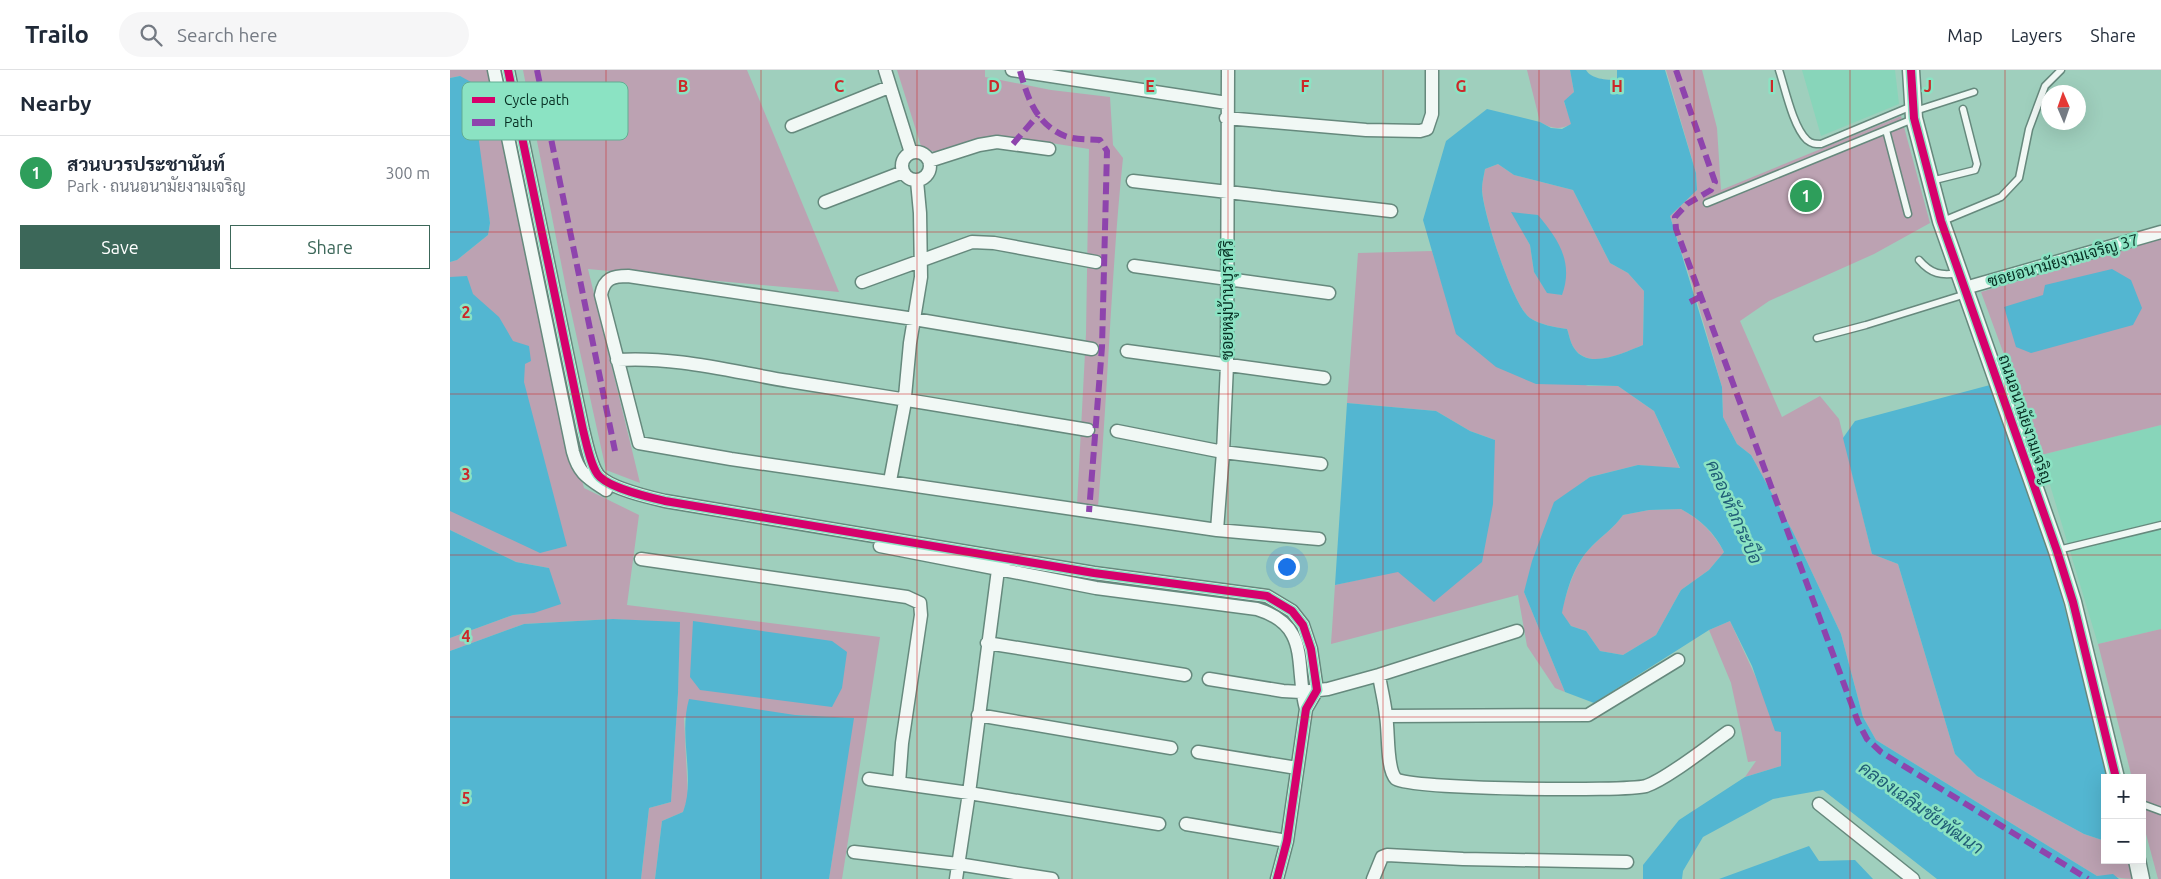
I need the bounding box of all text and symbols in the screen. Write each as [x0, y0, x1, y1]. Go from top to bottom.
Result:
search box [119, 12, 469, 57]
text: Trailo [25, 21, 89, 48]
icon: search [137, 21, 165, 49]
text: Search here [177, 24, 278, 46]
text: Map [1947, 25, 1983, 45]
text: Layers [2011, 25, 2062, 45]
text: Share [2090, 25, 2136, 45]
text: B [678, 77, 688, 95]
text: C [834, 77, 844, 95]
text: D [988, 77, 1000, 95]
text: E [1145, 77, 1155, 95]
text: F [1301, 77, 1310, 95]
text: G [1455, 77, 1467, 95]
text: H [1611, 77, 1623, 95]
text: I [1770, 77, 1774, 95]
text: J [1924, 77, 1932, 95]
legend [462, 82, 628, 140]
north arrow [2041, 85, 2086, 130]
text: Nearby [20, 91, 91, 115]
text: Cycle path [504, 92, 569, 108]
text: Path [504, 114, 533, 130]
text: สวนบวรประชานันท์ [67, 153, 225, 175]
text: 1 [31, 164, 41, 182]
text: 300 m [385, 164, 430, 182]
text: Park · ถนนอนามัยงามเจริญ [67, 177, 246, 195]
pin: 1 [1790, 177, 1822, 215]
button: Save [20, 225, 220, 269]
button: Share [230, 225, 430, 269]
street label: ซอยอนามัยงามเจริญ 37 [1985, 229, 2141, 291]
street label: ซอยหมู่บ้านบุราศิริ [1217, 240, 1239, 360]
text: 2 [461, 303, 471, 321]
street label: ถนนอนามัยงามเจริญ [1994, 352, 2058, 486]
water label: คลองหัวกระบือ [1703, 456, 1769, 567]
text: 3 [461, 465, 471, 483]
your location [1274, 554, 1300, 580]
text: 4 [461, 627, 471, 645]
water label: คลองเฉลิมชัยพัฒนา [1856, 757, 1988, 858]
map controls [2101, 774, 2146, 864]
button: + [2101, 774, 2146, 819]
text: 5 [461, 789, 471, 807]
button: − [2101, 819, 2146, 864]

